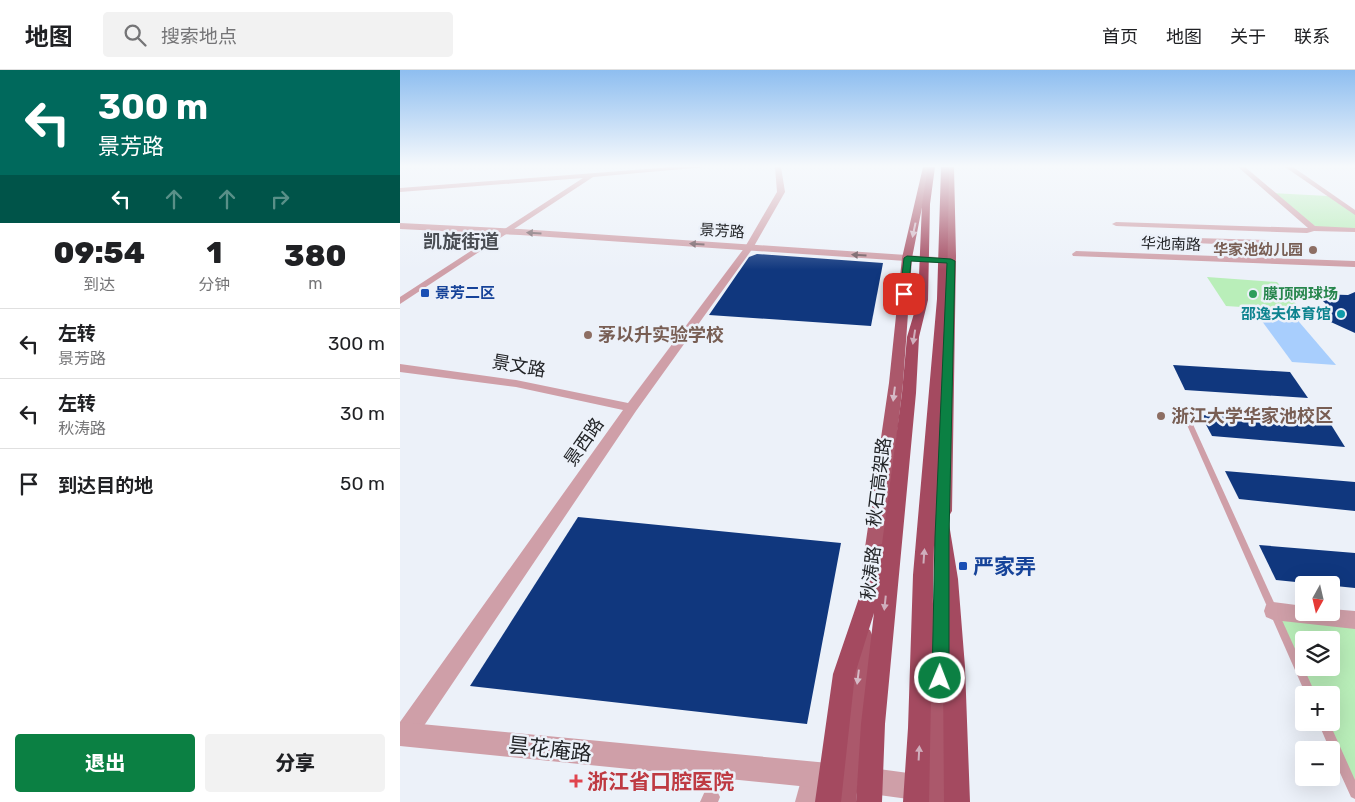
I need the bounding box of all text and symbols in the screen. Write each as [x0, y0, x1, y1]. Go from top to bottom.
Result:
search box [103, 12, 453, 57]
icon: search [121, 21, 149, 49]
text: 地图 [25, 23, 73, 51]
text: 搜索地点 [161, 25, 237, 48]
text: 首页 [1102, 26, 1138, 48]
text: 地图 [1166, 26, 1202, 48]
text: 关于 [1230, 26, 1266, 48]
text: 联系 [1294, 26, 1330, 48]
text: 300 m [98, 86, 208, 128]
icon: left [15, 90, 80, 155]
text: 景芳路 [98, 133, 164, 160]
icon: left [107, 185, 135, 213]
icon: ahead [160, 185, 188, 213]
icon: ahead [213, 185, 241, 213]
icon: right [266, 185, 294, 213]
street label: 景芳路 [699, 220, 745, 242]
one-way arrow [909, 222, 917, 238]
one-way arrow [526, 229, 542, 237]
district label: 凯旋街道 [423, 230, 499, 253]
street label: 华池南路 [1141, 234, 1201, 254]
text: 09:54 [54, 235, 145, 271]
text: 1 [207, 235, 222, 271]
text: 380 [284, 238, 346, 274]
one-way arrow [688, 240, 704, 248]
place label: 华家池幼儿园 [1213, 241, 1303, 259]
marker: 华家池幼儿园 [1307, 244, 1319, 256]
one-way arrow [850, 251, 866, 259]
pin [883, 273, 925, 315]
text: m [308, 274, 322, 293]
text: 到达 [83, 275, 115, 294]
text: 分钟 [199, 275, 231, 294]
icon: arrive [890, 280, 918, 308]
place label: 景芳二区 [435, 284, 495, 302]
place label: 膜顶网球场 [1263, 285, 1338, 303]
marker: 景芳二区 [419, 287, 431, 299]
marker: 膜顶网球场 [1247, 288, 1259, 300]
place label: 邵逸夫体育馆 [1241, 305, 1331, 323]
marker: 邵逸夫体育馆 [1335, 308, 1347, 320]
text: 左转 [58, 322, 96, 345]
place label: 茅以升实验学校 [598, 324, 724, 346]
marker: 茅以升实验学校 [582, 329, 594, 341]
icon: left [15, 330, 43, 358]
one-way arrow [910, 330, 918, 346]
text: 300 m [328, 332, 385, 355]
text: 景芳路 [58, 349, 106, 368]
street label: 景文路 [491, 350, 547, 382]
one-way arrow [890, 386, 898, 402]
text: 左转 [58, 392, 96, 415]
icon: left [15, 400, 43, 428]
text: 30 m [340, 402, 385, 425]
place label: 浙江大学华家池校区 [1171, 405, 1333, 427]
marker: 浙江大学华家池校区 [1155, 410, 1167, 422]
street label: 景西路 [560, 414, 608, 470]
text: 秋涛路 [58, 419, 106, 438]
street label: 秋石高架路 [863, 436, 895, 528]
icon: arrive [15, 470, 43, 498]
text: 50 m [340, 472, 385, 495]
text: 到达目的地 [58, 474, 153, 497]
street label: 秋涛路 [857, 545, 885, 601]
one-way arrow [921, 548, 929, 564]
place label: 严家弄 [973, 554, 1036, 579]
marker: 严家弄 [957, 560, 969, 572]
north arrow [1295, 576, 1340, 621]
map controls [1295, 576, 1340, 786]
one-way arrow [881, 595, 889, 611]
button: layers [1295, 631, 1340, 676]
position arrow [913, 651, 965, 703]
one-way arrow [854, 669, 862, 685]
button: + [1295, 686, 1340, 731]
street label: 昙花庵路 [507, 732, 593, 766]
button: 退出 [15, 734, 195, 792]
button: 分享 [205, 734, 385, 792]
button: − [1295, 741, 1340, 786]
one-way arrow [915, 745, 923, 761]
place label: 浙江省口腔医院 [587, 769, 734, 794]
marker: 浙江省口腔医院 [569, 774, 583, 788]

